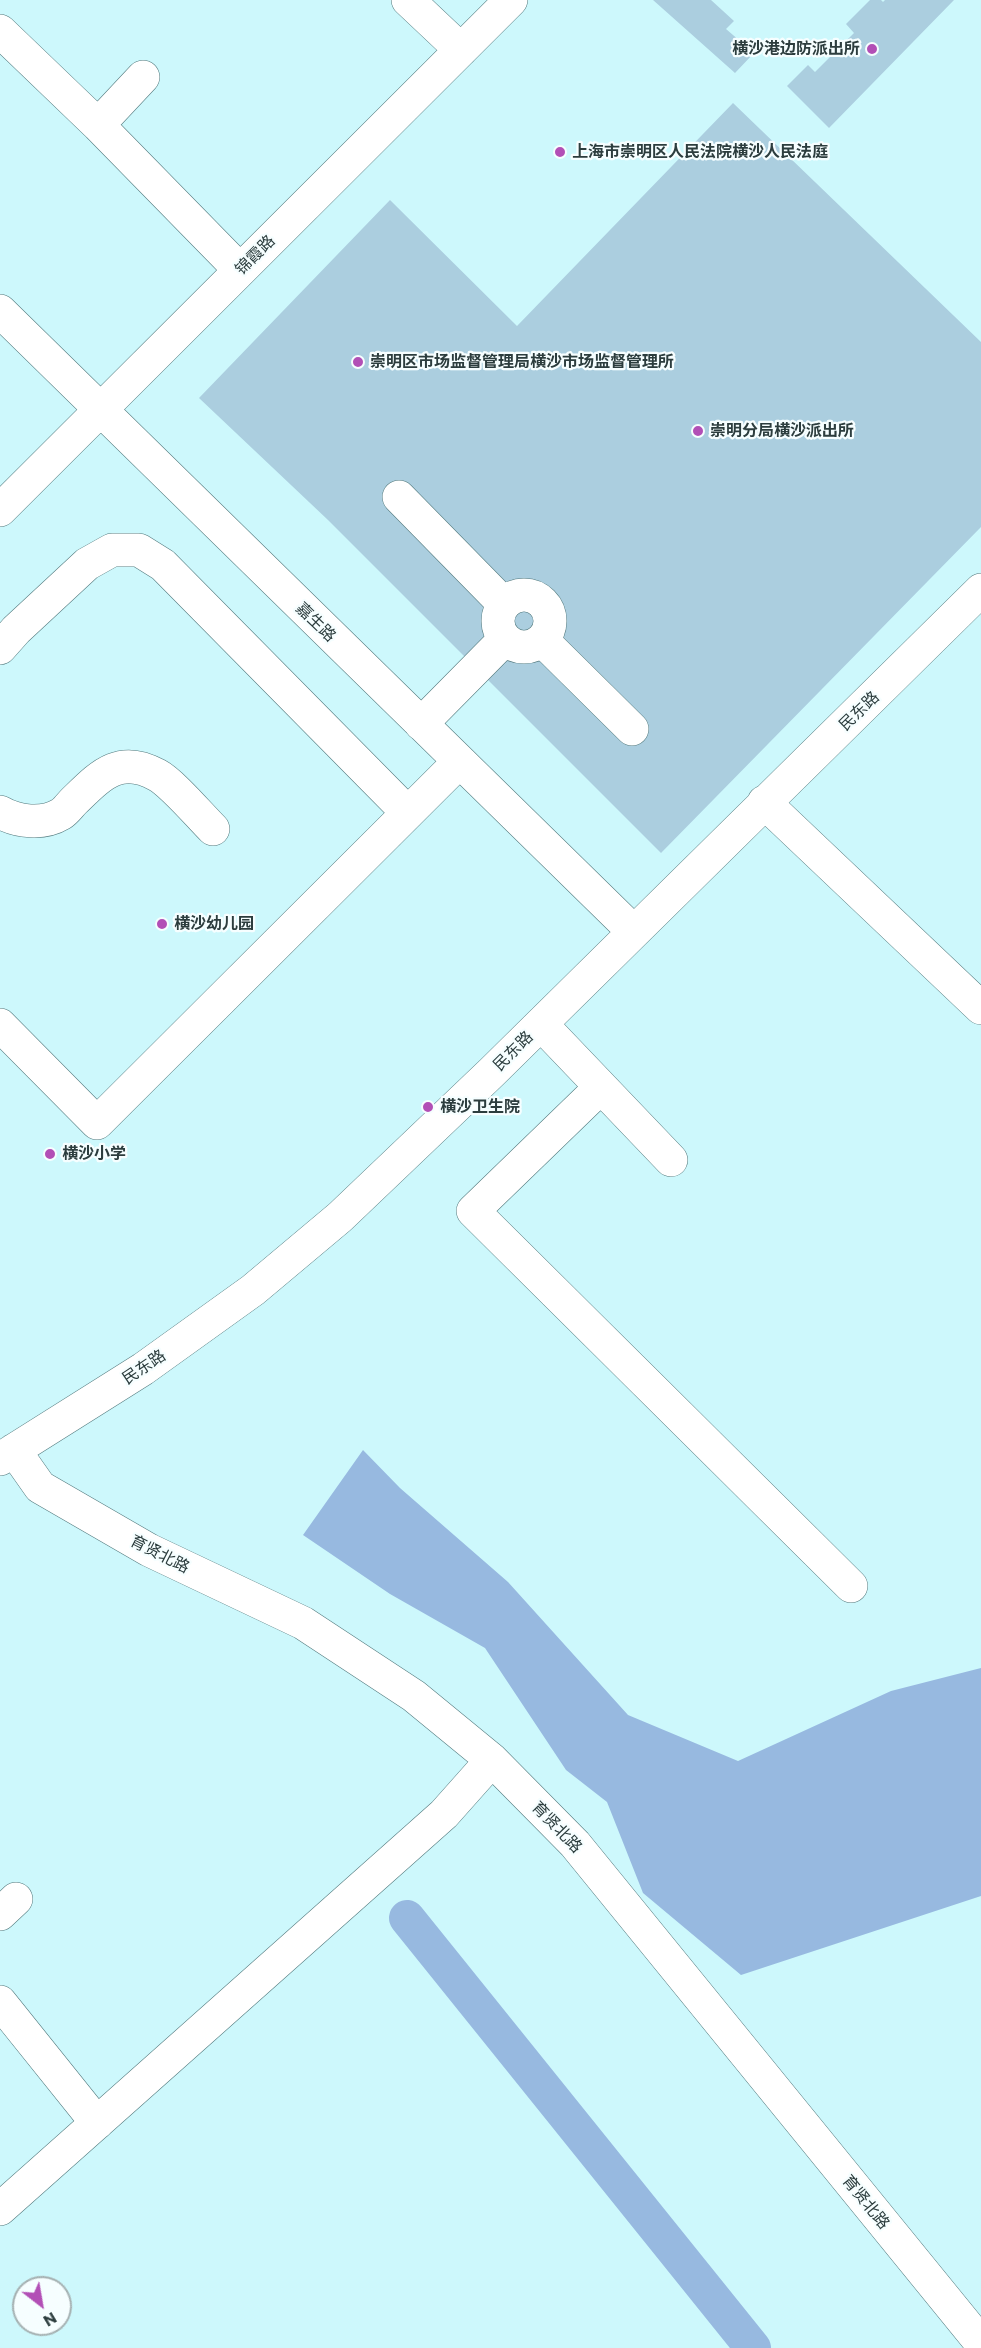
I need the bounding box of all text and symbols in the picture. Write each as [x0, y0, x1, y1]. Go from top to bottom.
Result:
place label: 横沙港边防派出所 [732, 39, 860, 59]
marker: 横沙港边防派出所 [865, 42, 879, 56]
place label: 上海市崇明区人民法院横沙人民法庭 [572, 142, 828, 162]
marker: 上海市崇明区人民法院横沙人民法庭 [553, 145, 567, 159]
street label: 锦霞路 [231, 231, 279, 279]
place label: 崇明区市场监督管理局横沙市场监督管理所 [370, 352, 674, 372]
marker: 崇明区市场监督管理局横沙市场监督管理所 [351, 355, 365, 369]
place label: 崇明分局横沙派出所 [710, 421, 854, 441]
marker: 崇明分局横沙派出所 [691, 424, 705, 438]
street label: 嘉生路 [292, 598, 340, 646]
street label: 民东路 [835, 687, 883, 735]
place label: 横沙幼儿园 [174, 914, 254, 934]
marker: 横沙幼儿园 [155, 917, 169, 931]
street label: 民东路 [489, 1027, 537, 1075]
place label: 横沙卫生院 [440, 1097, 520, 1117]
marker: 横沙卫生院 [421, 1100, 435, 1114]
place label: 横沙小学 [62, 1144, 126, 1164]
marker: 横沙小学 [43, 1147, 57, 1161]
street label: 民东路 [119, 1346, 169, 1388]
street label: 育贤北路 [127, 1531, 193, 1577]
street label: 育贤北路 [528, 1797, 586, 1857]
street label: 育贤北路 [838, 2171, 894, 2233]
north arrow [12, 2276, 72, 2336]
text: N [40, 2309, 61, 2331]

